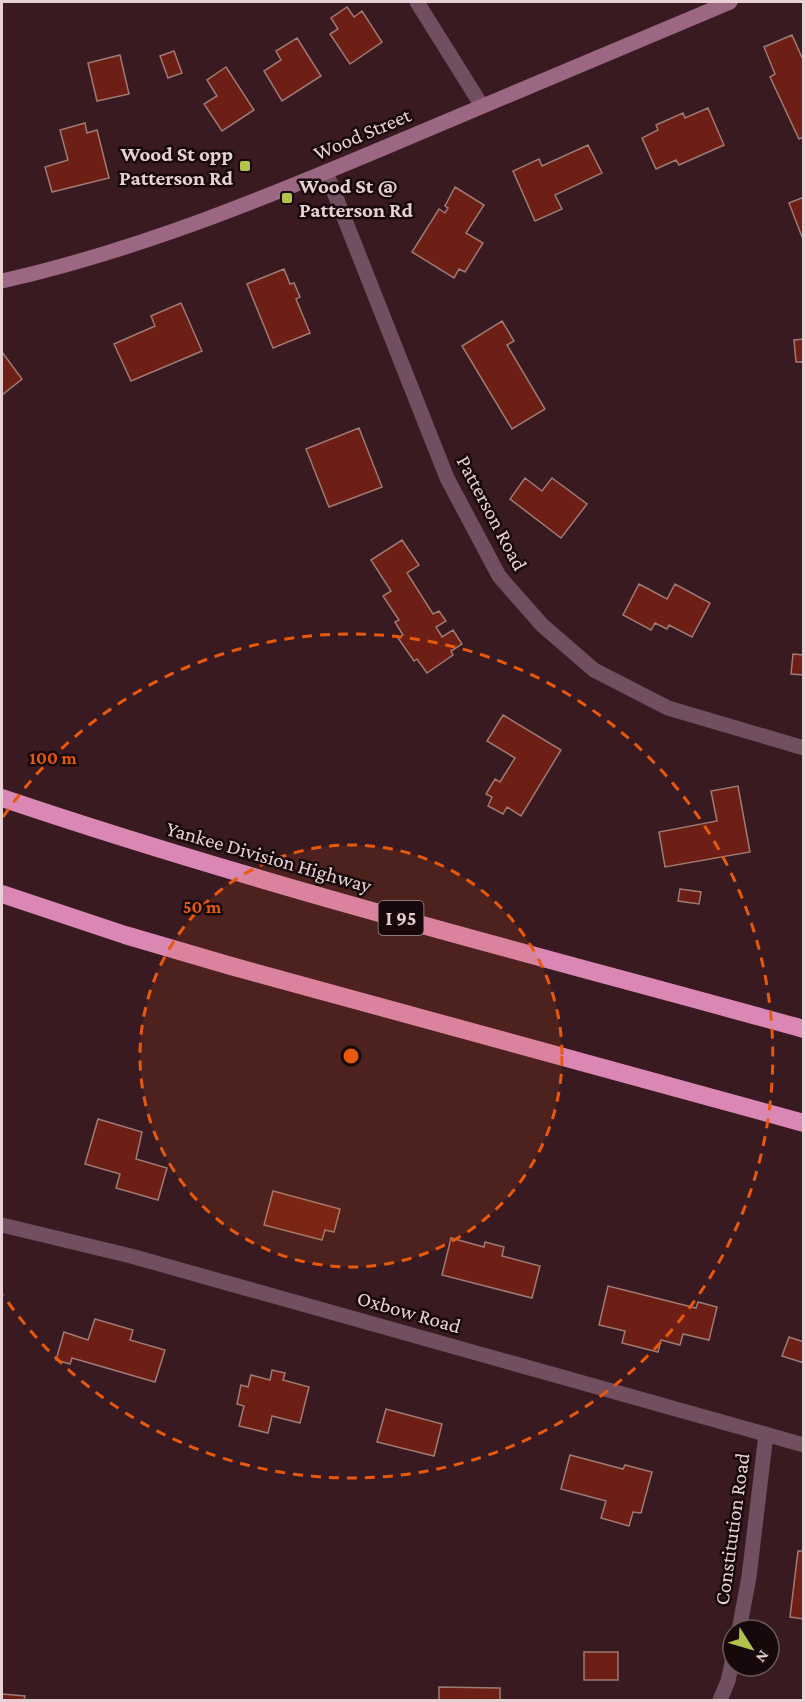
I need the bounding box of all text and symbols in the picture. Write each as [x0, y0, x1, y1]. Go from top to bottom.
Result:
street label: Wood Street [310, 102, 415, 165]
place label: Wood St opp Patterson Rd [119, 142, 234, 190]
marker: Wood St opp Patterson Rd [238, 159, 252, 173]
place label: Wood St @ Patterson Rd [298, 174, 413, 222]
marker: Wood St @ Patterson Rd [280, 191, 294, 205]
street label: Patterson Road [452, 451, 532, 575]
text: 100 m [29, 748, 77, 768]
street label: Yankee Division Highway [164, 816, 375, 898]
text: 50 m [183, 897, 222, 917]
road number: I 95 [378, 901, 424, 935]
centre of rings [341, 1046, 361, 1066]
street label: Oxbow Road [354, 1286, 464, 1338]
street label: Constitution Road [709, 1451, 755, 1607]
north arrow [721, 1618, 781, 1678]
text: N [752, 1647, 773, 1666]

